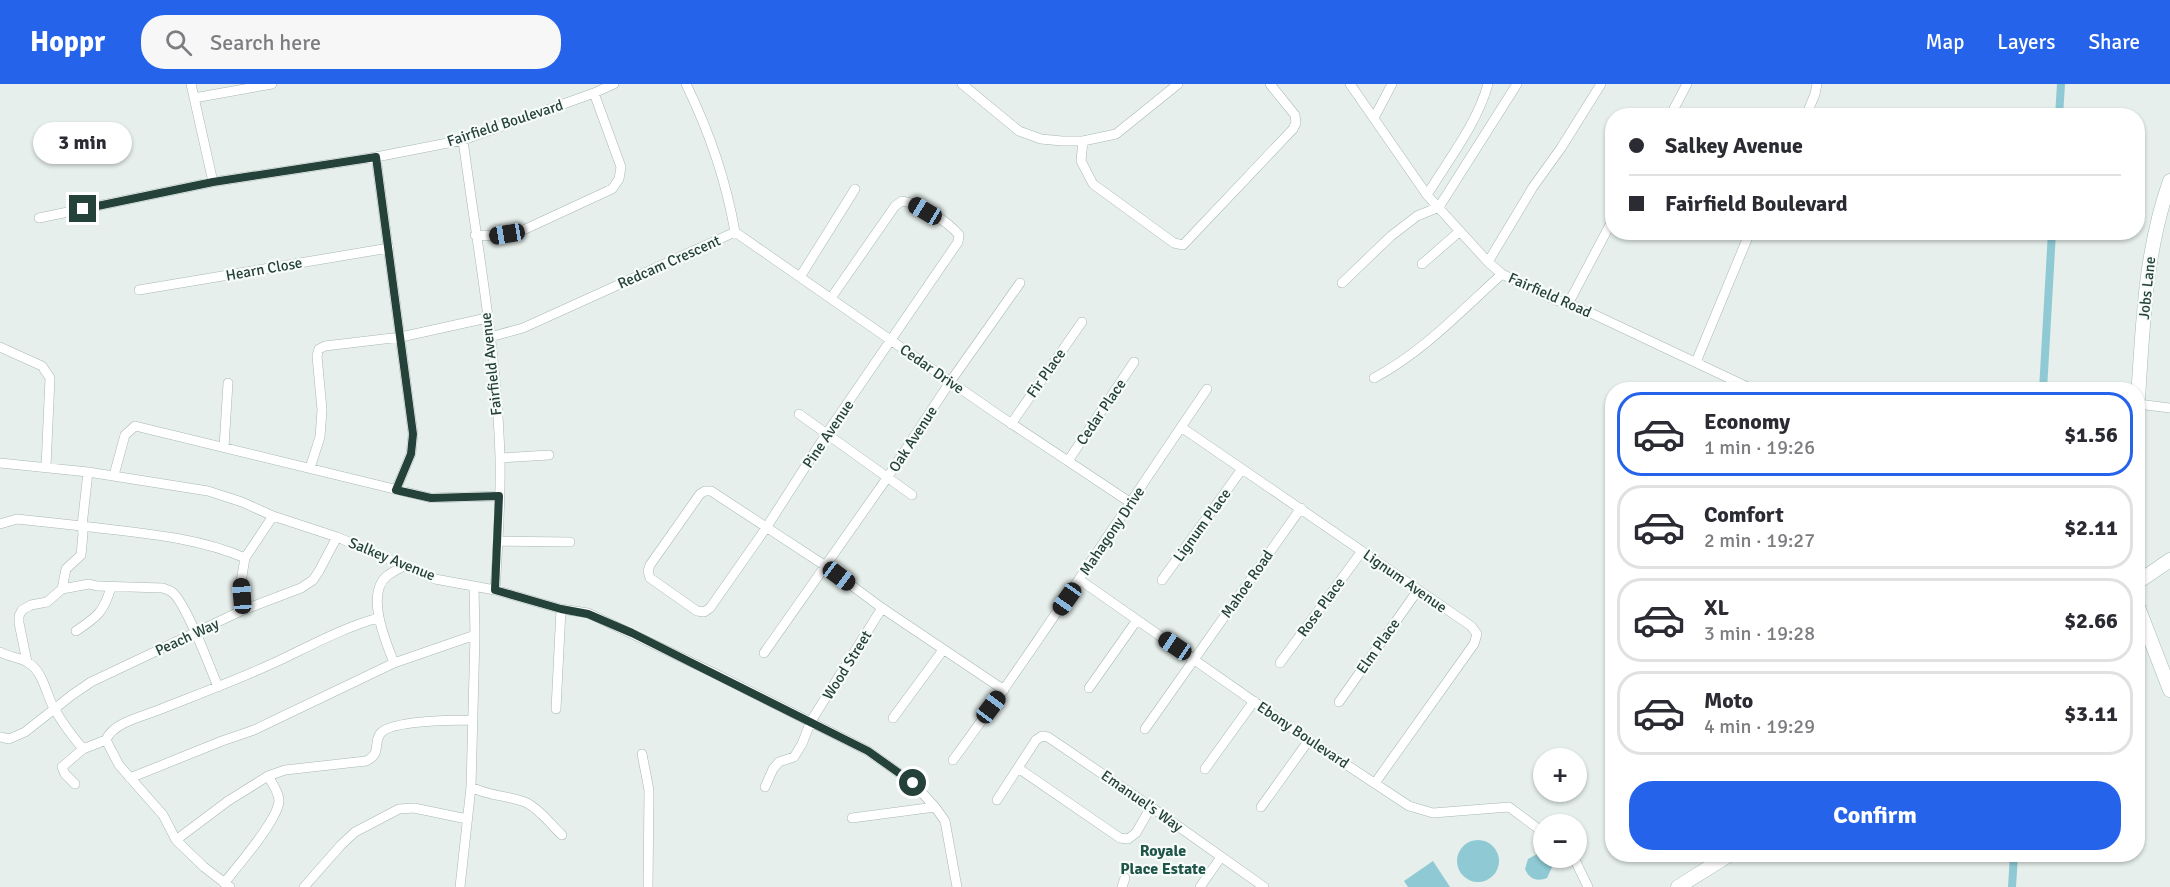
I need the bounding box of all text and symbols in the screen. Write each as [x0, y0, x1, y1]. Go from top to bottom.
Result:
search box [141, 15, 561, 69]
text: Hoppr [30, 25, 105, 59]
icon: search [162, 26, 195, 59]
text: Search here [210, 29, 321, 56]
text: Map [1926, 29, 1964, 55]
text: Layers [1997, 29, 2055, 55]
text: Share [2088, 29, 2140, 55]
street label: Fairfield Boulevard [445, 96, 565, 150]
callout: 3 min [34, 122, 132, 164]
text: 3 min [58, 130, 107, 155]
text: Salkey Avenue [1665, 132, 1803, 159]
text: Fairfield Boulevard [1665, 190, 1848, 217]
car [905, 194, 945, 228]
route end [69, 195, 96, 222]
car [488, 222, 526, 246]
street label: Redcam Crescent [615, 231, 723, 293]
street label: Hearn Close [224, 253, 304, 285]
street label: Jobs Lane [2135, 256, 2159, 320]
street label: Fairfield Road [1506, 269, 1594, 321]
street label: Fairfield Avenue [477, 311, 505, 417]
street label: Cedar Drive [896, 340, 968, 398]
street label: Fir Place [1023, 345, 1069, 401]
street label: Cedar Place [1072, 376, 1130, 448]
street label: Pine Avenue [799, 396, 857, 472]
street label: Oak Avenue [885, 403, 941, 475]
icon: car [1632, 407, 1686, 461]
text: Economy [1704, 408, 1790, 435]
text: $1.56 [2064, 421, 2118, 448]
text: 1 min · 19:26 [1704, 435, 1815, 460]
street label: Mahagony Drive [1076, 483, 1148, 579]
street label: Lignum Place [1169, 485, 1235, 565]
icon: car [1632, 500, 1686, 554]
text: Comfort [1704, 501, 1784, 528]
text: $2.11 [2064, 514, 2118, 541]
text: 2 min · 19:27 [1704, 528, 1815, 553]
street label: Salkey Avenue [346, 533, 438, 585]
street label: Lignum Avenue [1360, 545, 1450, 617]
street label: Mahoe Road [1217, 547, 1277, 621]
car [819, 558, 859, 594]
street label: Rose Place [1293, 574, 1349, 640]
car [232, 577, 252, 615]
car [1049, 579, 1085, 619]
icon: car [1632, 593, 1686, 647]
text: XL [1704, 594, 1729, 621]
text: $2.66 [2064, 607, 2118, 634]
street label: Peach Way [152, 614, 222, 660]
street label: Elm Place [1353, 615, 1403, 677]
text: 3 min · 19:28 [1704, 621, 1815, 646]
street label: Wood Street [819, 627, 875, 703]
car [1155, 628, 1195, 664]
icon: car [1632, 686, 1686, 740]
car [973, 687, 1009, 727]
text: Moto [1704, 687, 1753, 714]
street label: Ebony Boulevard [1254, 698, 1352, 772]
text: $3.11 [2064, 700, 2118, 727]
text: 4 min · 19:29 [1704, 714, 1815, 739]
map controls [1533, 748, 1587, 868]
button: + [1533, 748, 1587, 802]
street label: Emanuel's Way [1098, 766, 1186, 836]
route start [899, 769, 926, 796]
button: Confirm [1629, 781, 2121, 850]
button: − [1533, 814, 1587, 868]
district label: Royale Place Estate [1120, 841, 1206, 879]

